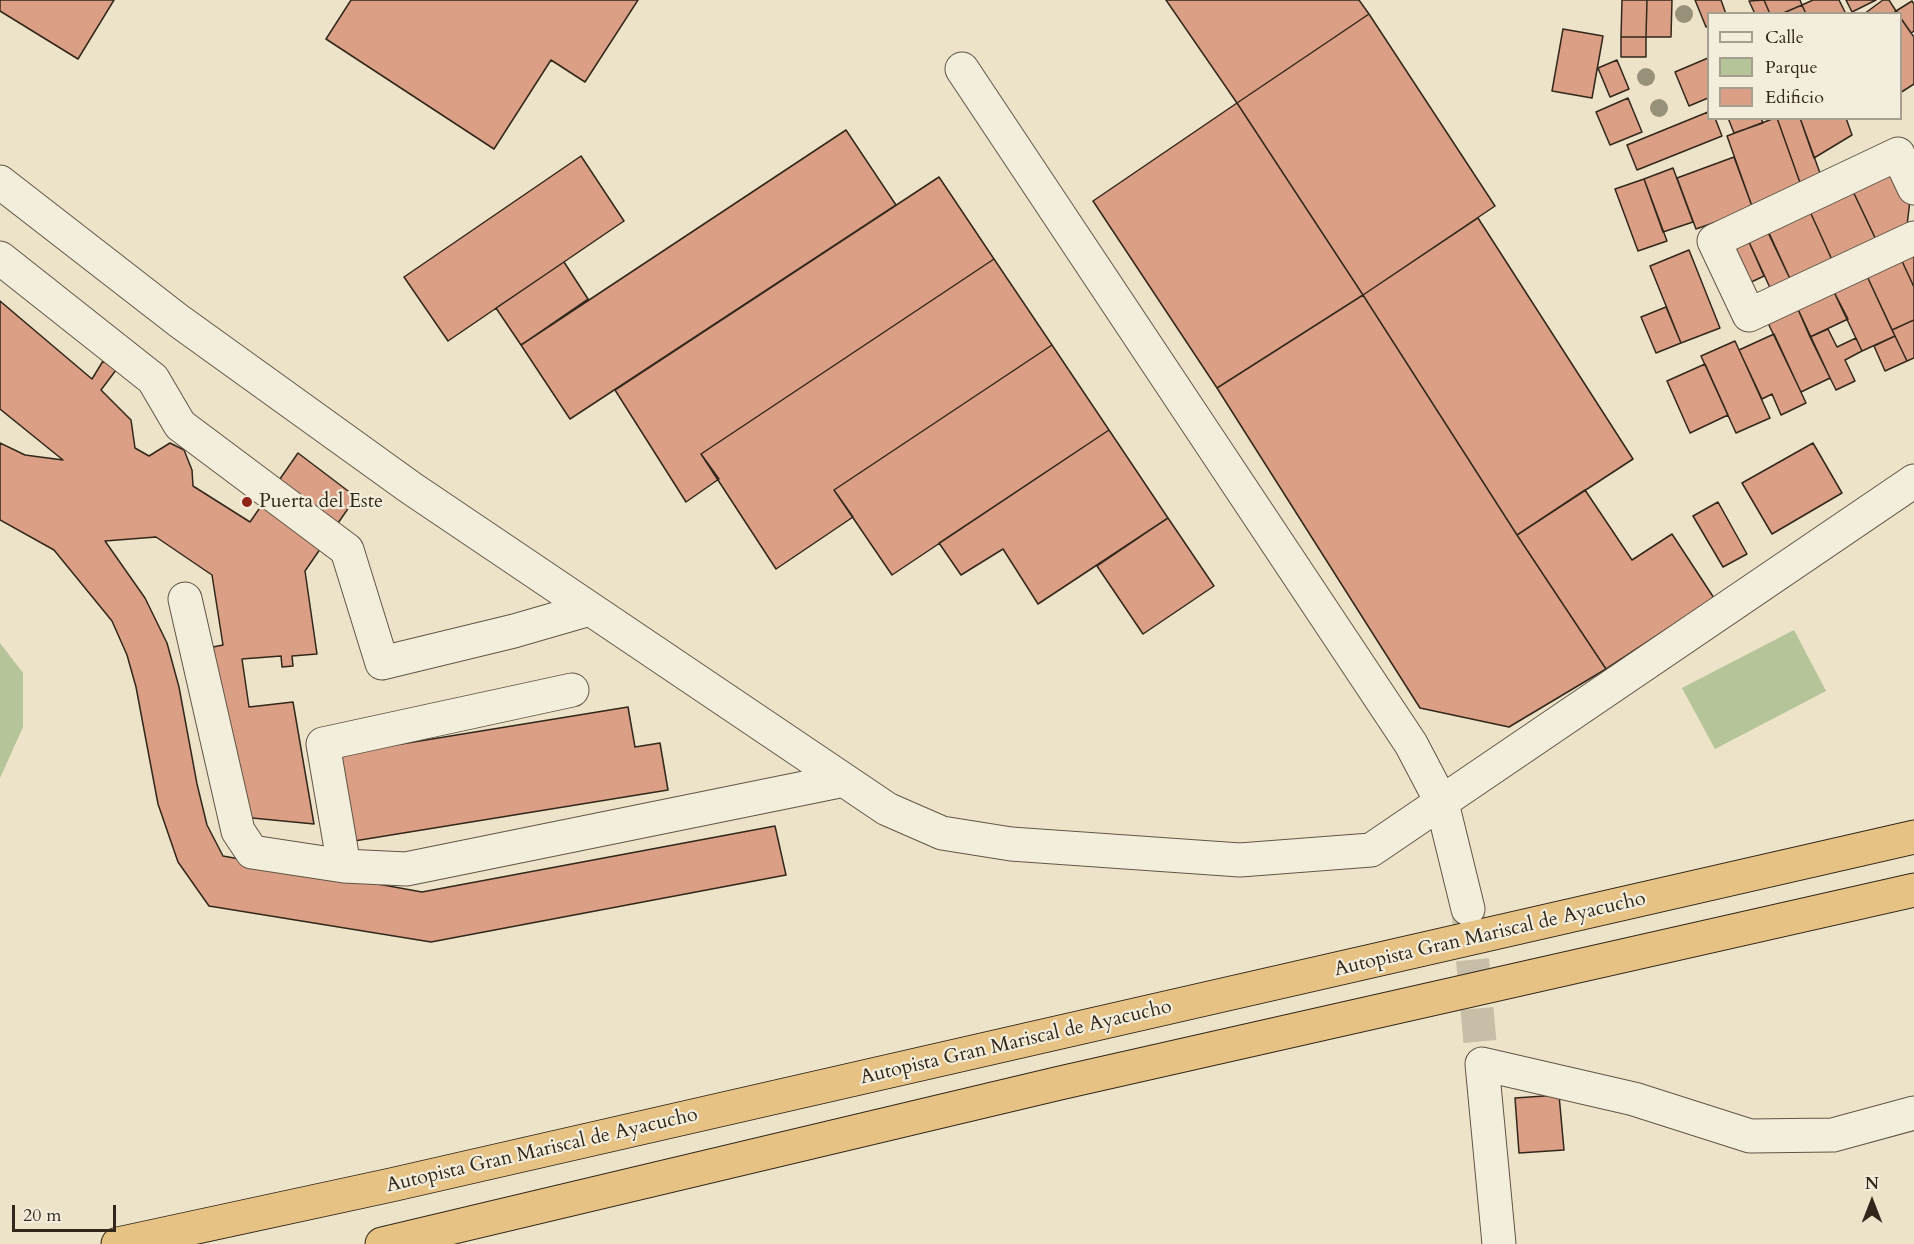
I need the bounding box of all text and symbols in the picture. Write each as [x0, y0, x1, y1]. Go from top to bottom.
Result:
legend [1707, 12, 1902, 120]
text: Calle [1765, 25, 1804, 50]
text: Parque [1765, 55, 1818, 80]
text: Edificio [1765, 85, 1824, 110]
place label: Puerta del Este [259, 490, 383, 514]
marker: Puerta del Este [240, 495, 254, 509]
street label: Autopista Gran Mariscal de Ayacucho [1332, 887, 1648, 983]
street label: Autopista Gran Mariscal de Ayacucho [858, 995, 1174, 1091]
street label: Autopista Gran Mariscal de Ayacucho [384, 1103, 700, 1199]
north arrow [1842, 1172, 1902, 1232]
text: N [1865, 1173, 1879, 1195]
scale bar [15, 1193, 118, 1231]
text: 20 m [23, 1203, 62, 1228]

